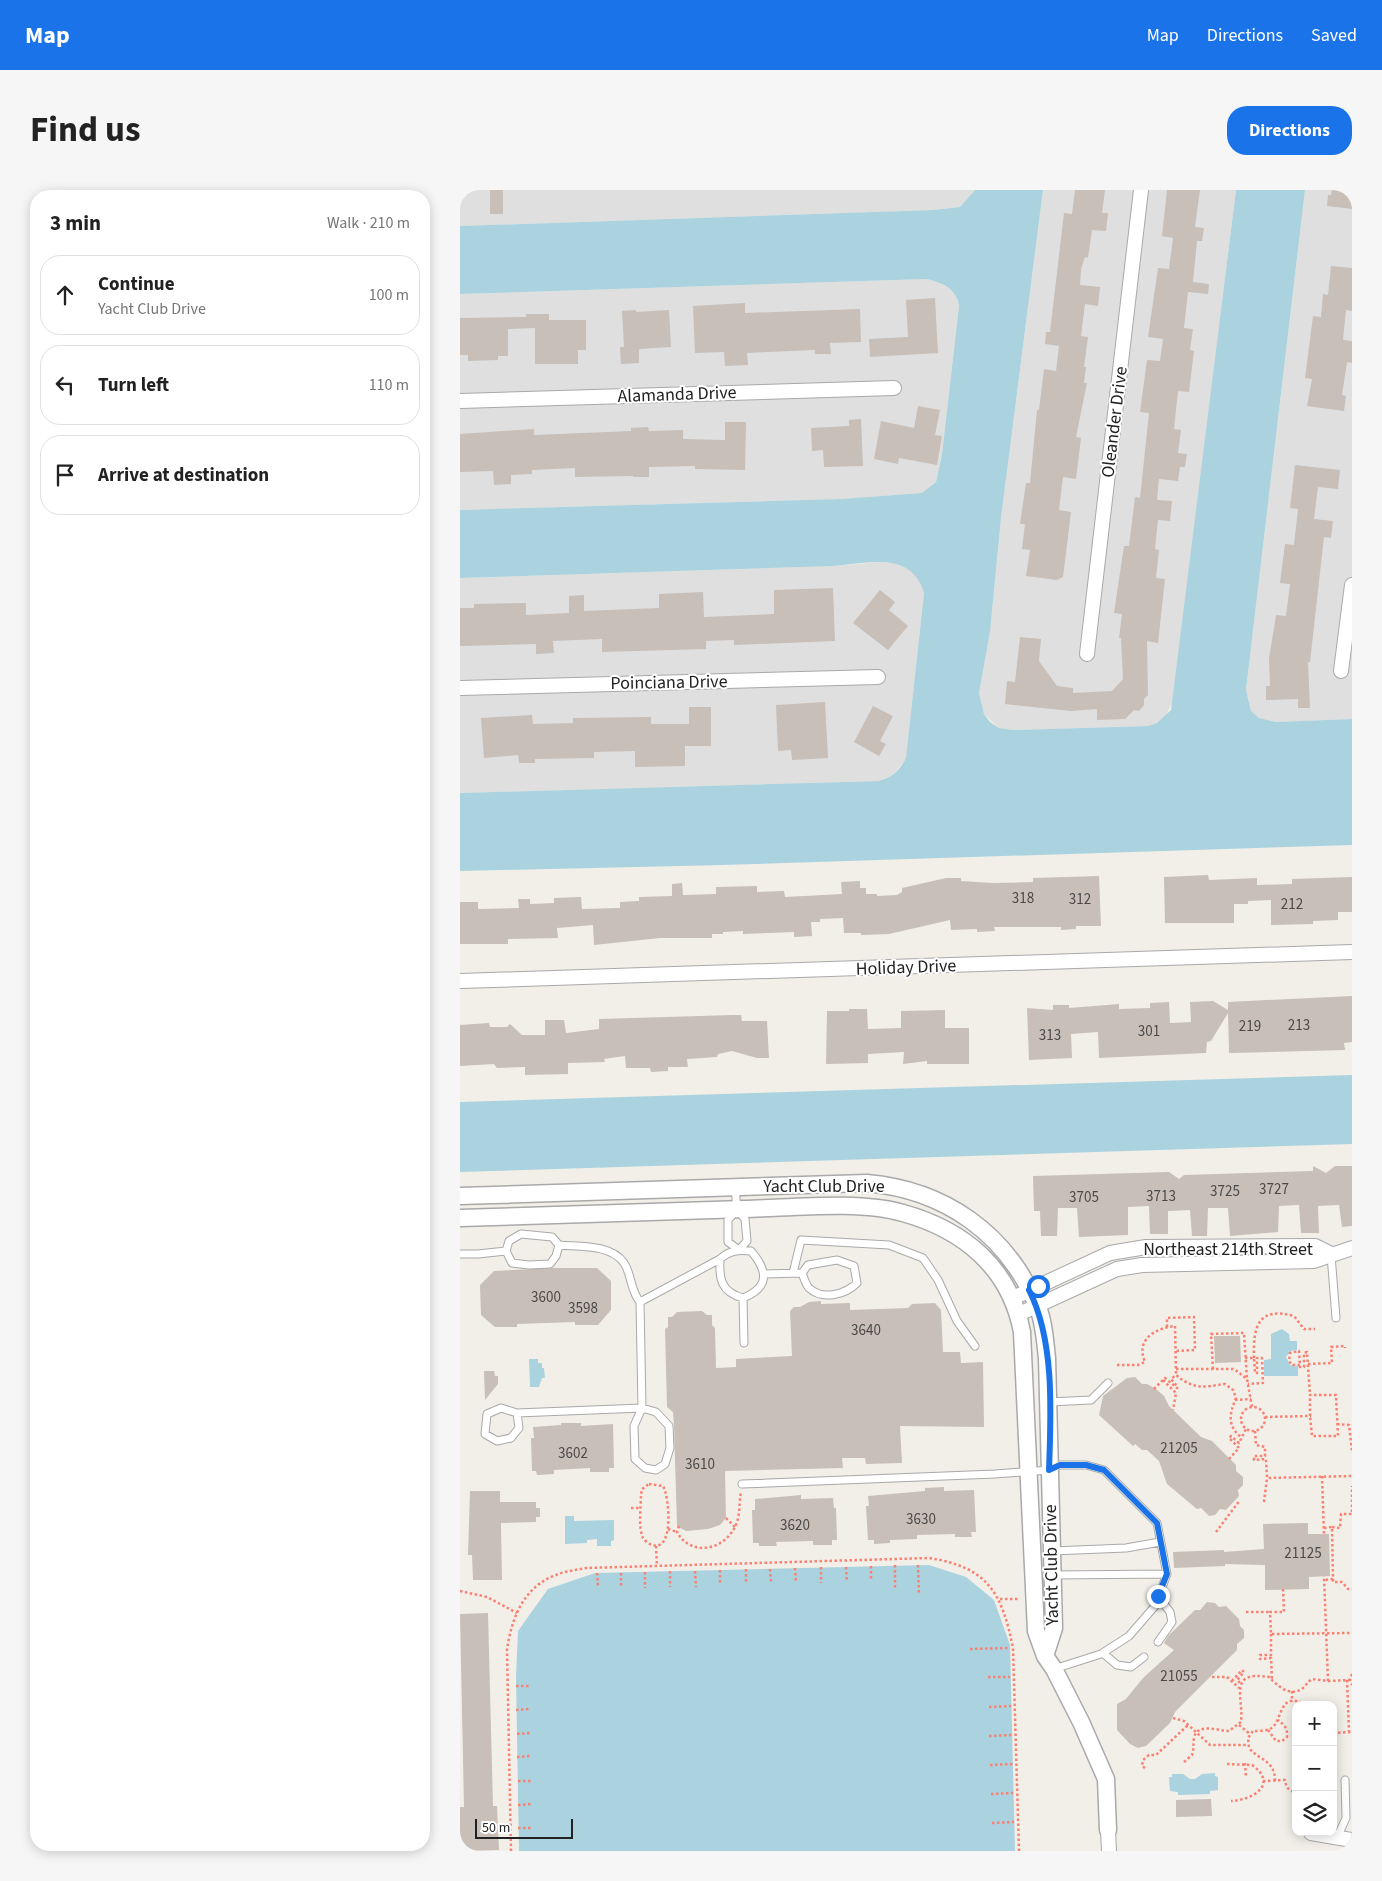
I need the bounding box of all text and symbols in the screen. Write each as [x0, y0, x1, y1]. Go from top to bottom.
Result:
text: Map [25, 18, 70, 53]
text: Map [1147, 23, 1179, 48]
text: Directions [1207, 23, 1283, 48]
text: Saved [1311, 23, 1357, 48]
text: Find us [30, 105, 140, 155]
button: Directions [1227, 106, 1352, 155]
text: 3 min [50, 208, 101, 238]
text: Walk · 210 m [327, 212, 410, 234]
text: Continue [98, 271, 175, 298]
icon: ahead [51, 281, 79, 309]
text: 100 m [369, 284, 409, 306]
text: Yacht Club Drive [98, 298, 206, 320]
street label: Oleander Drive [1095, 365, 1134, 479]
icon: left [51, 371, 79, 399]
text: Turn left [98, 372, 169, 399]
text: 110 m [369, 374, 409, 396]
street label: Alamanda Drive [617, 380, 737, 409]
icon: arrive [51, 461, 79, 489]
text: Arrive at destination [98, 462, 269, 489]
street label: Poinciana Drive [610, 669, 728, 696]
house number: 318 [1012, 888, 1034, 909]
house number: 312 [1069, 889, 1091, 910]
house number: 212 [1281, 894, 1303, 915]
street label: Holiday Drive [855, 953, 957, 982]
house number: 213 [1288, 1015, 1310, 1036]
house number: 219 [1239, 1016, 1261, 1037]
house number: 301 [1138, 1021, 1160, 1042]
house number: 313 [1039, 1025, 1061, 1046]
street label: Yacht Club Drive [762, 1174, 885, 1199]
house number: 3727 [1259, 1179, 1289, 1200]
house number: 3725 [1210, 1181, 1240, 1202]
house number: 3713 [1146, 1186, 1176, 1207]
house number: 3705 [1069, 1187, 1099, 1208]
street label: Northeast 214th Street [1143, 1237, 1313, 1262]
route start [1027, 1275, 1050, 1298]
house number: 3600 [531, 1287, 561, 1308]
house number: 3598 [568, 1298, 598, 1319]
house number: 3640 [851, 1320, 881, 1341]
house number: 21205 [1160, 1438, 1198, 1459]
house number: 3602 [558, 1443, 588, 1464]
house number: 3610 [685, 1454, 715, 1475]
street label: Yacht Club Drive [1038, 1504, 1065, 1627]
house number: 3630 [906, 1509, 936, 1530]
house number: 3620 [780, 1515, 810, 1536]
house number: 21125 [1284, 1543, 1322, 1564]
route end [1147, 1585, 1170, 1608]
house number: 21055 [1160, 1666, 1198, 1687]
map controls [1292, 1701, 1337, 1836]
button: + [1292, 1701, 1337, 1746]
button: − [1292, 1746, 1337, 1791]
button: layers [1292, 1791, 1337, 1836]
scale bar [475, 1816, 572, 1839]
text: 50 m [482, 1818, 510, 1838]

